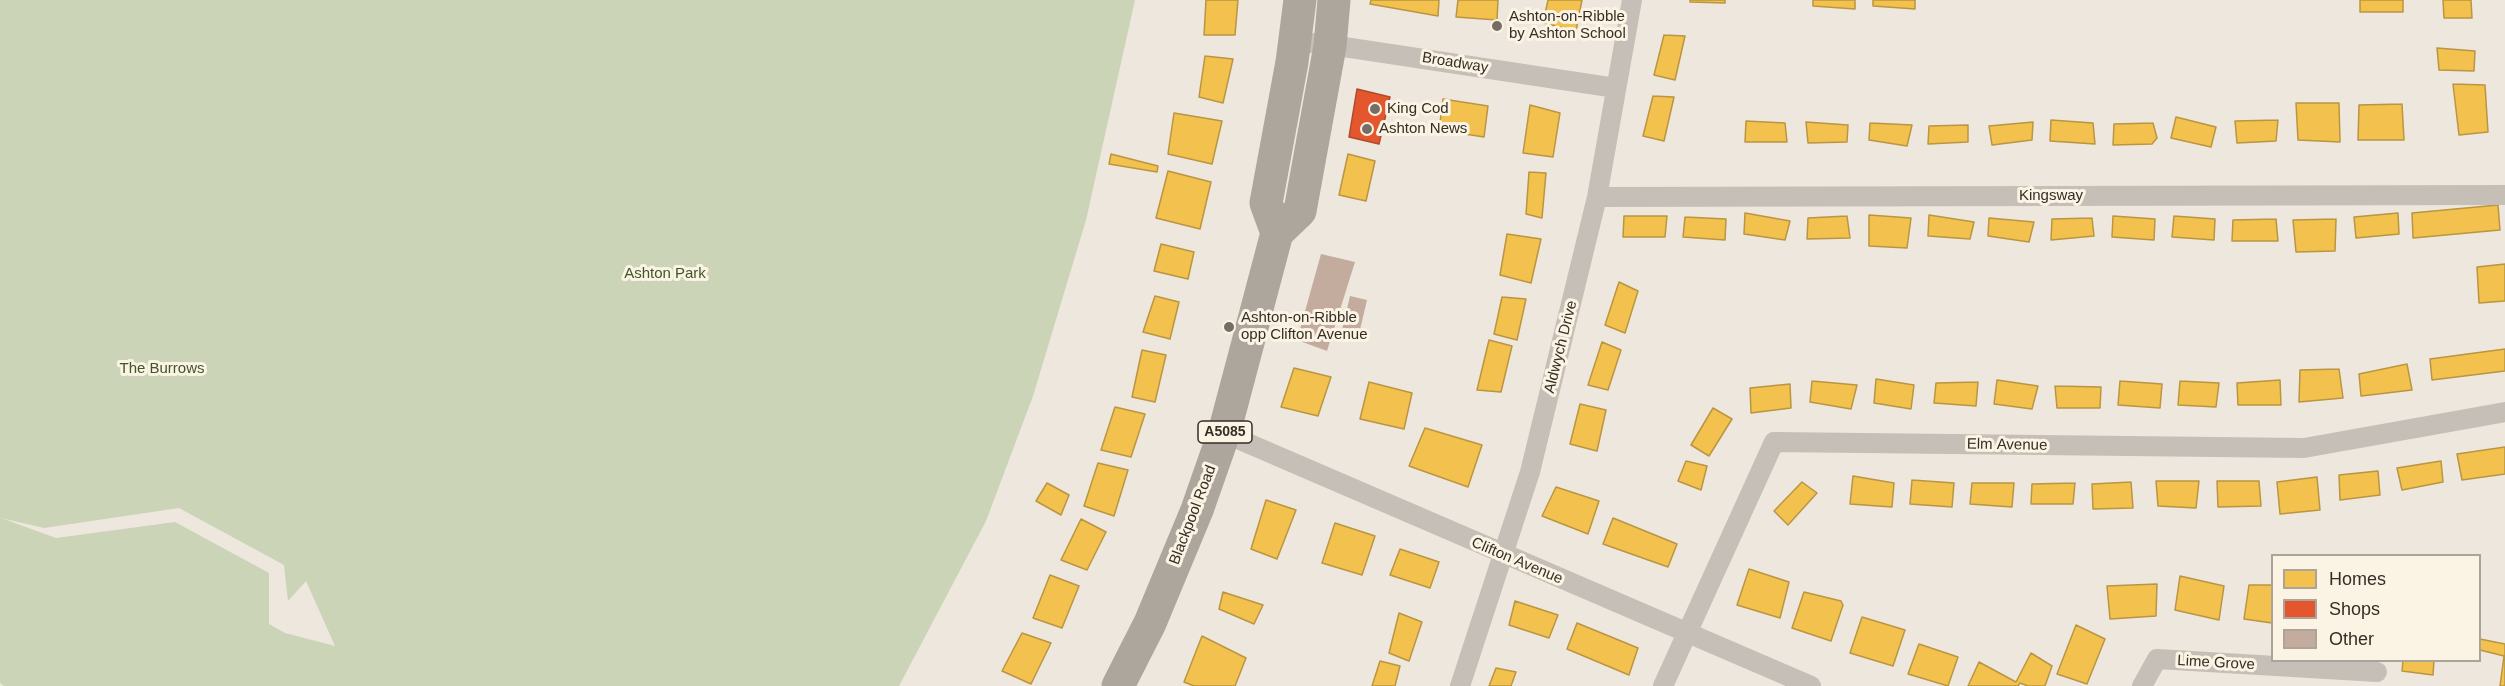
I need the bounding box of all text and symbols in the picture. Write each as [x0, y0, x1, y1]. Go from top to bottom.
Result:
place label: Ashton-on-Ribble by Ashton School [1509, 8, 1626, 43]
marker: Ashton-on-Ribble by Ashton School [1490, 19, 1504, 33]
street label: Broadway [1421, 49, 1489, 77]
place label: King Cod [1387, 100, 1449, 118]
marker: King Cod [1368, 102, 1382, 116]
place label: Ashton News [1379, 120, 1467, 138]
marker: Ashton News [1360, 122, 1374, 136]
street label: Kingsway [2019, 187, 2083, 205]
park label: Ashton Park [624, 265, 706, 283]
street label: Aldwych Drive [1541, 299, 1581, 395]
place label: Ashton-on-Ribble opp Clifton Avenue [1241, 309, 1367, 344]
marker: Ashton-on-Ribble opp Clifton Avenue [1222, 320, 1236, 334]
park label: The Burrows [119, 360, 205, 378]
road number: A5085 [1198, 421, 1252, 443]
street label: Elm Avenue [1967, 435, 2047, 455]
street label: Blackpool Road [1166, 463, 1220, 567]
street label: Clifton Avenue [1469, 534, 1565, 588]
legend [2271, 554, 2481, 662]
text: Homes [2329, 569, 2386, 589]
text: Shops [2329, 599, 2380, 619]
text: Other [2329, 629, 2374, 649]
street label: Lime Grove [2177, 652, 2255, 674]

